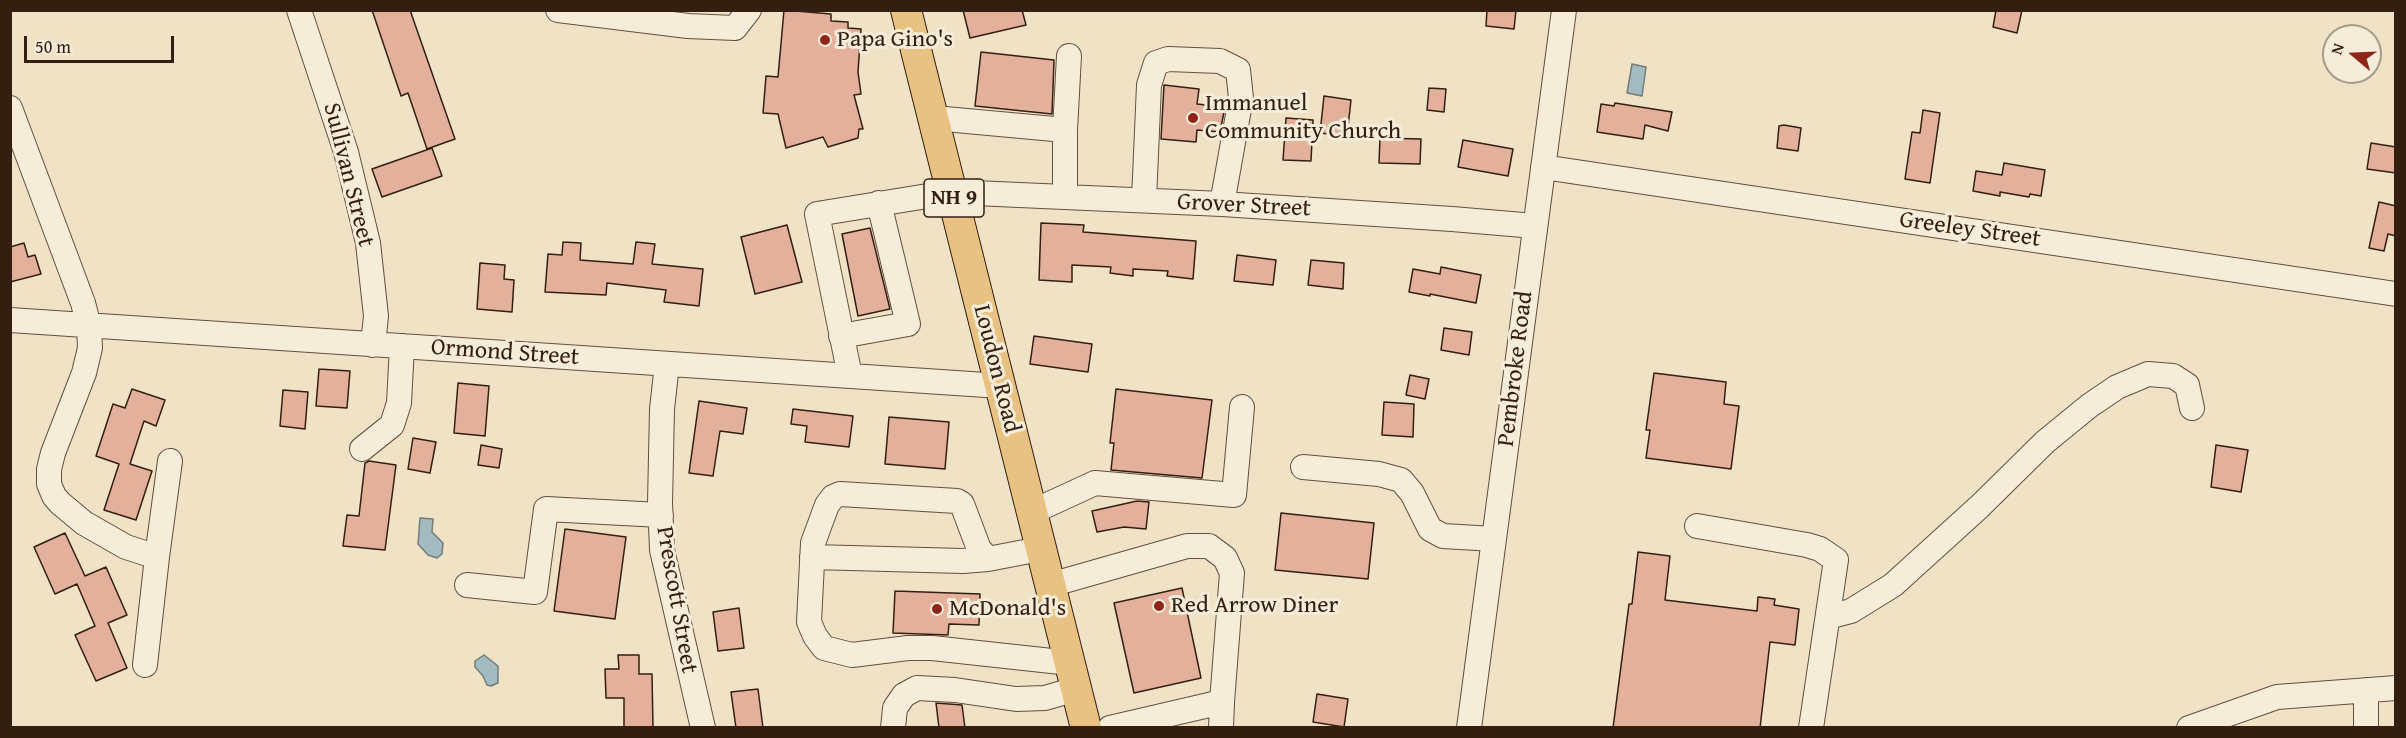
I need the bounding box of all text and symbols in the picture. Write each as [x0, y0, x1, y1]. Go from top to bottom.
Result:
scale bar [27, 24, 177, 62]
north arrow [2322, 24, 2382, 84]
place label: Papa Gino's [837, 26, 953, 54]
text: 50 m [35, 33, 71, 60]
marker: Papa Gino's [818, 33, 832, 47]
text: N [2324, 40, 2350, 58]
place label: Immanuel Community Church [1205, 90, 1401, 146]
street label: Sullivan Street [316, 100, 380, 250]
marker: Immanuel Community Church [1186, 111, 1200, 125]
road number: NH 9 [924, 179, 984, 217]
street label: Grover Street [1176, 188, 1312, 224]
street label: Greeley Street [1898, 206, 2042, 254]
street label: Pembroke Road [1492, 290, 1540, 448]
street label: Loudon Road [966, 302, 1026, 436]
street label: Ormond Street [430, 333, 580, 373]
street label: Prescott Street [649, 524, 703, 676]
place label: Red Arrow Diner [1171, 592, 1338, 620]
place label: McDonald's [949, 595, 1066, 623]
marker: Red Arrow Diner [1152, 599, 1166, 613]
marker: McDonald's [930, 602, 944, 616]

